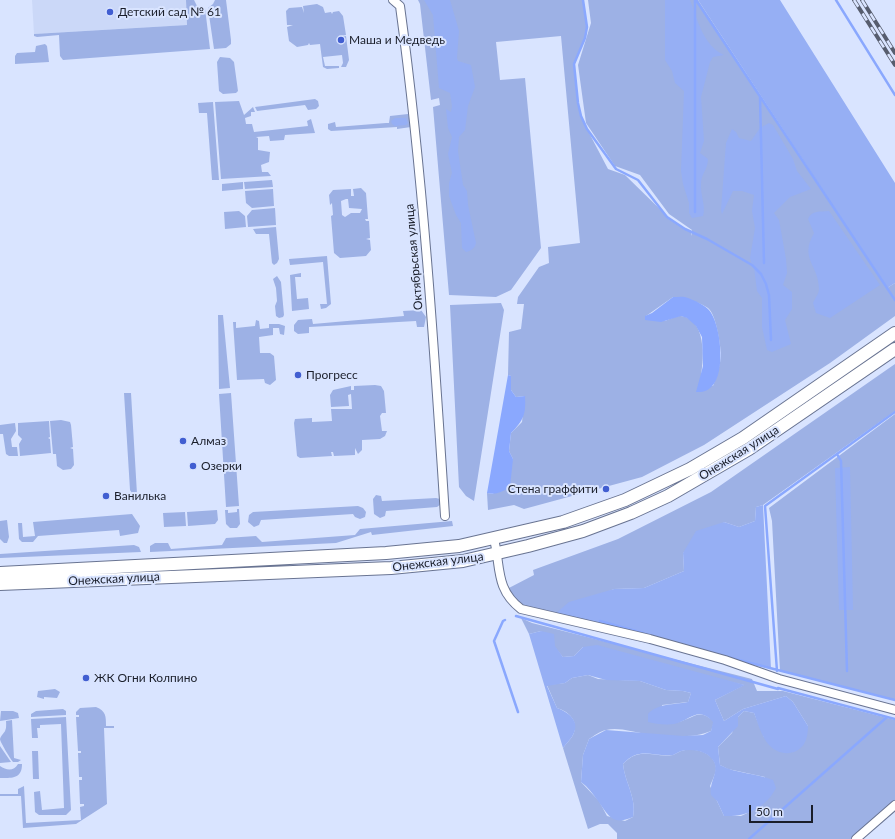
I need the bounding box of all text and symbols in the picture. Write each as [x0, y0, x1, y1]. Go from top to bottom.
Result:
place label: Детский сад № 61 [118, 5, 221, 19]
marker: Детский сад № 61 [105, 7, 115, 17]
place label: Маша и Медведь [349, 33, 445, 47]
marker: Маша и Медведь [336, 35, 346, 45]
street label: Октябрьская улица [402, 203, 426, 311]
place label: Прогресс [306, 368, 358, 382]
marker: Прогресс [293, 370, 303, 380]
street label: Онежская улица [696, 423, 782, 483]
place label: Алмаз [191, 434, 226, 448]
marker: Алмаз [178, 436, 188, 446]
place label: Озерки [201, 459, 242, 473]
marker: Озерки [188, 461, 198, 471]
place label: Стена граффити [508, 482, 598, 496]
marker: Стена граффити [601, 484, 611, 494]
place label: Ванилька [114, 489, 166, 503]
marker: Ванилька [101, 491, 111, 501]
street label: Онежская улица [392, 549, 484, 575]
street label: Онежская улица [68, 569, 160, 589]
place label: ЖК Огни Колпино [94, 671, 197, 685]
marker: ЖК Огни Колпино [81, 673, 91, 683]
scale bar [751, 797, 815, 823]
text: 50 m [756, 804, 783, 819]

